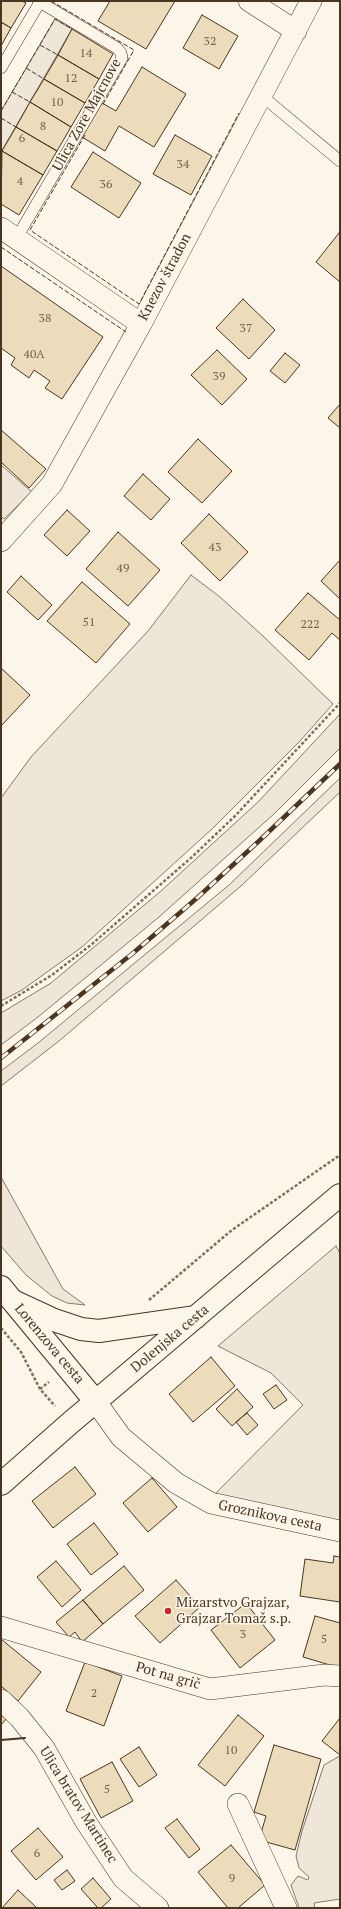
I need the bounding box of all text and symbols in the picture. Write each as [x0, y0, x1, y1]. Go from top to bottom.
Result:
house number: 32 [204, 35, 216, 49]
house number: 14 [80, 47, 92, 61]
street label: Ulica Zore Majcnove [49, 56, 125, 174]
house number: 12 [65, 72, 77, 86]
house number: 10 [51, 96, 63, 110]
house number: 8 [40, 120, 46, 134]
house number: 6 [19, 132, 25, 146]
house number: 34 [177, 158, 189, 172]
house number: 4 [17, 175, 23, 189]
house number: 36 [100, 178, 112, 192]
street label: Knezov štradon [135, 230, 195, 324]
house number: 38 [39, 312, 51, 326]
house number: 37 [240, 322, 252, 336]
house number: 40A [24, 348, 44, 362]
house number: 39 [213, 370, 225, 384]
house number: 43 [209, 541, 221, 555]
house number: 49 [117, 562, 129, 576]
house number: 51 [83, 616, 95, 630]
house number: 222 [300, 618, 320, 632]
street label: Lorenzova cesta [11, 1300, 87, 1388]
street label: Dolenjska cesta [128, 1302, 212, 1376]
street label: Groznikova cesta [217, 1497, 323, 1535]
place label: Mizarstvo Grajzar, Grajzar Tomaž s.p. [176, 1595, 291, 1628]
marker: Mizarstvo Grajzar, Grajzar Tomaž s.p. [163, 1606, 173, 1616]
house number: 3 [240, 1628, 246, 1642]
house number: 5 [321, 1633, 327, 1647]
street label: Pot na grič [134, 1659, 202, 1693]
house number: 2 [91, 1687, 97, 1701]
street label: Ulica bratov Martinec [35, 1744, 121, 1866]
house number: 10 [225, 1744, 237, 1758]
house number: 5 [104, 1783, 110, 1797]
house number: 6 [34, 1847, 40, 1861]
house number: 9 [229, 1872, 235, 1886]

